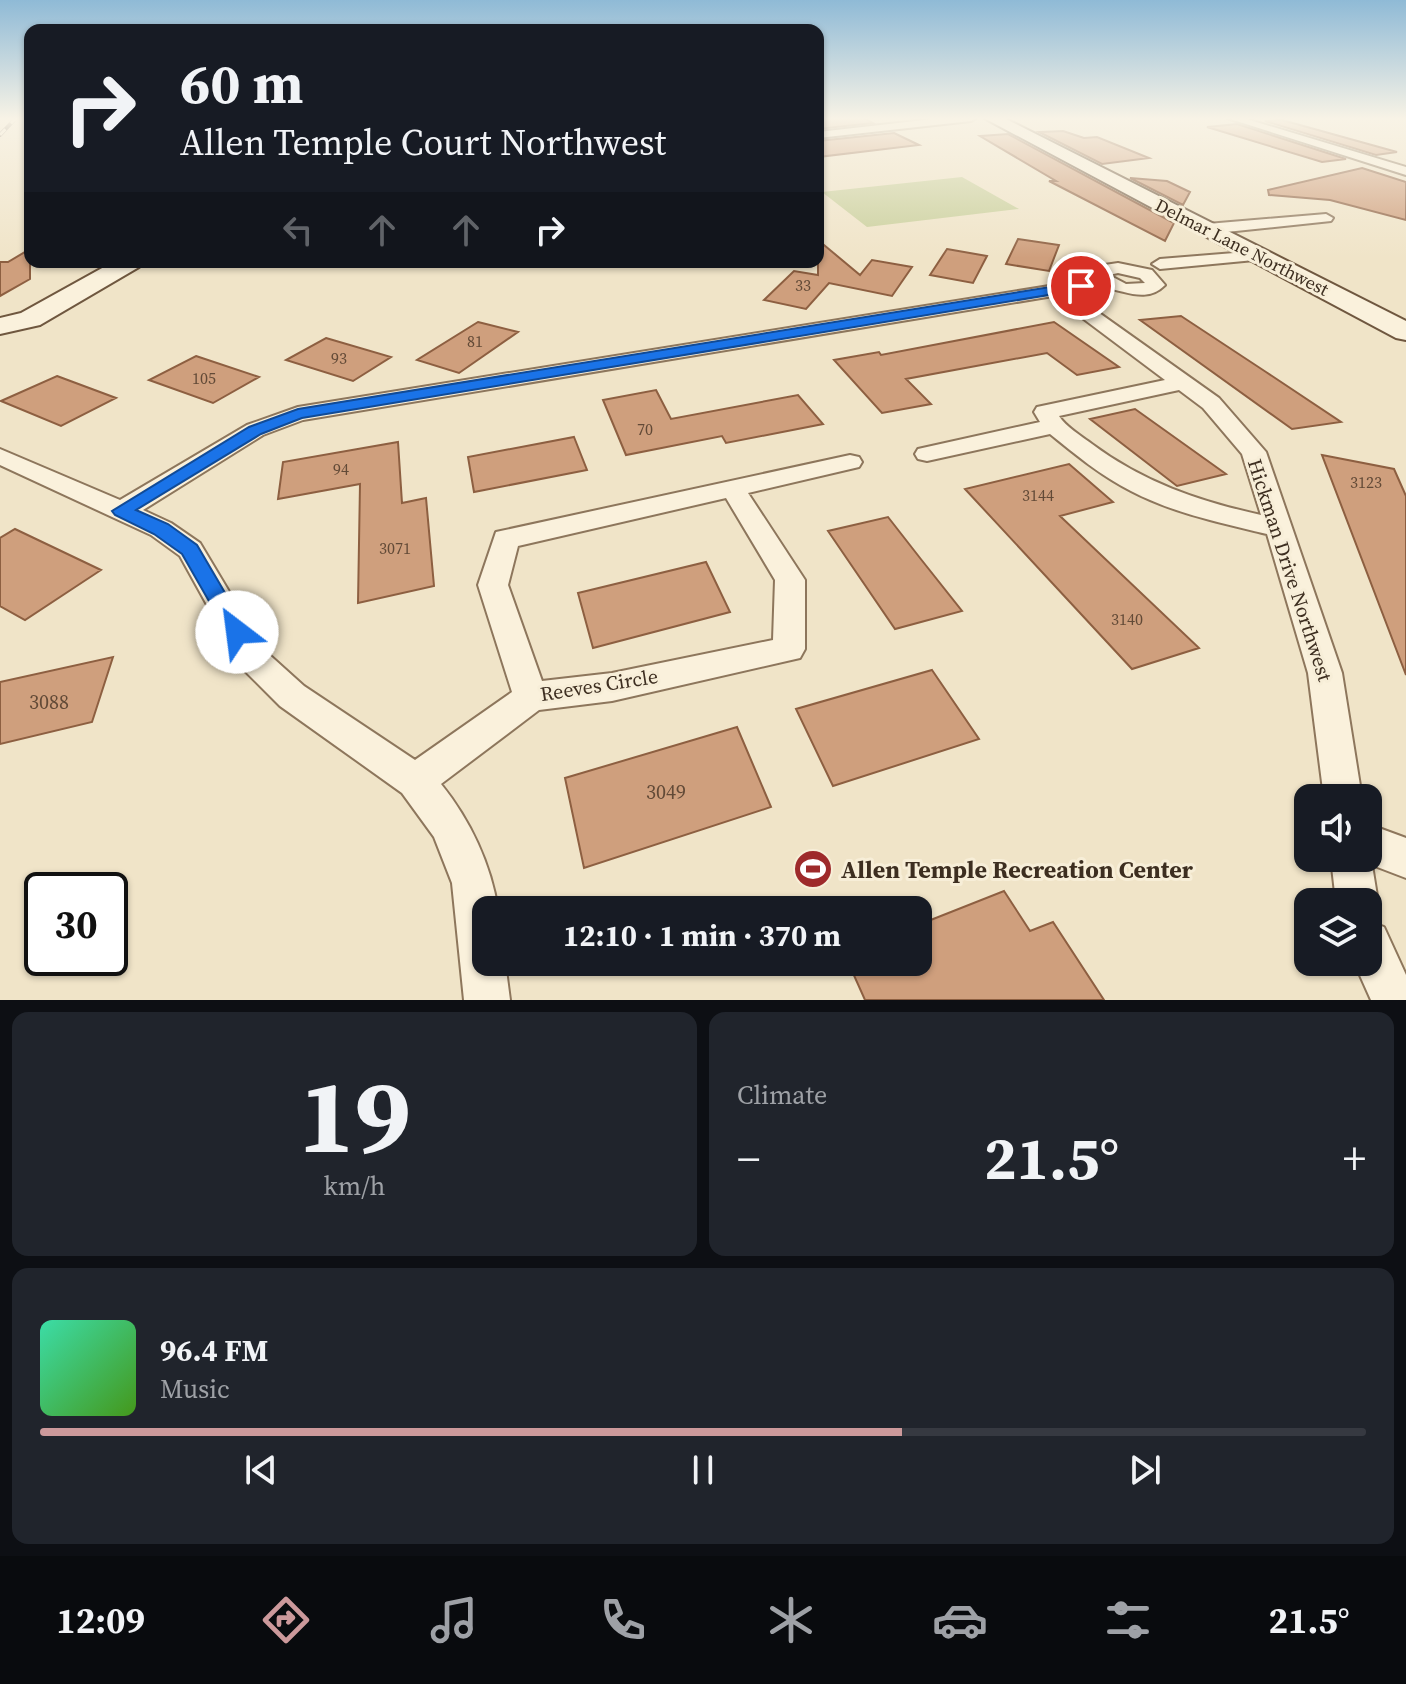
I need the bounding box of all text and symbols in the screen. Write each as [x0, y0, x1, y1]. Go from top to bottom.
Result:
text: 60 m [180, 45, 303, 122]
icon: right [48, 56, 152, 160]
text: Allen Temple Court Northwest [180, 118, 666, 167]
street label: Delmar Lane Northwest [1151, 192, 1333, 302]
icon: left [276, 208, 320, 252]
icon: ahead [360, 208, 404, 252]
icon: ahead [444, 208, 488, 252]
icon: right [528, 208, 572, 252]
pin [1047, 252, 1115, 320]
icon: arrive [1059, 264, 1103, 308]
house number: 33 [795, 274, 811, 296]
house number: 81 [467, 330, 483, 352]
house number: 93 [331, 347, 347, 369]
house number: 105 [192, 367, 216, 389]
house number: 70 [637, 418, 653, 440]
street label: Hickman Drive Northwest [1241, 455, 1339, 685]
house number: 94 [333, 458, 349, 480]
house number: 3123 [1350, 471, 1382, 493]
house number: 3144 [1022, 484, 1054, 506]
house number: 3071 [379, 537, 411, 559]
position arrow [195, 590, 279, 674]
house number: 3140 [1111, 608, 1143, 630]
street label: Reeves Circle [538, 662, 660, 708]
house number: 3088 [29, 688, 69, 716]
house number: 3049 [646, 778, 686, 806]
map controls [1294, 784, 1382, 976]
button: sound [1294, 784, 1382, 872]
sports icon: Allen Temple Recreation Center [792, 848, 834, 890]
place label: Allen Temple Recreation Center [841, 853, 1194, 886]
speed limit sign: 30 [24, 872, 128, 976]
button: layers [1294, 888, 1382, 976]
text: 12:10 · 1 min · 370 m [563, 915, 841, 956]
text: 19 [298, 1044, 411, 1187]
text: Climate [737, 1077, 827, 1113]
text: 21.5° [984, 1117, 1119, 1199]
text: − [737, 1128, 760, 1189]
text: + [1343, 1128, 1366, 1189]
text: km/h [324, 1168, 385, 1204]
text: 96.4 FM [160, 1330, 268, 1371]
text: Music [160, 1371, 230, 1407]
icon: previous [239, 1448, 283, 1492]
icon: pause [681, 1448, 725, 1492]
icon: next [1123, 1448, 1167, 1492]
icon: directions [258, 1592, 314, 1648]
icon: music [426, 1592, 482, 1648]
icon: phone [595, 1592, 651, 1648]
icon: climate [763, 1592, 819, 1648]
icon: car [932, 1592, 988, 1648]
icon: filters [1100, 1592, 1156, 1648]
text: 12:09 [56, 1596, 145, 1645]
text: 21.5° [1268, 1596, 1350, 1645]

